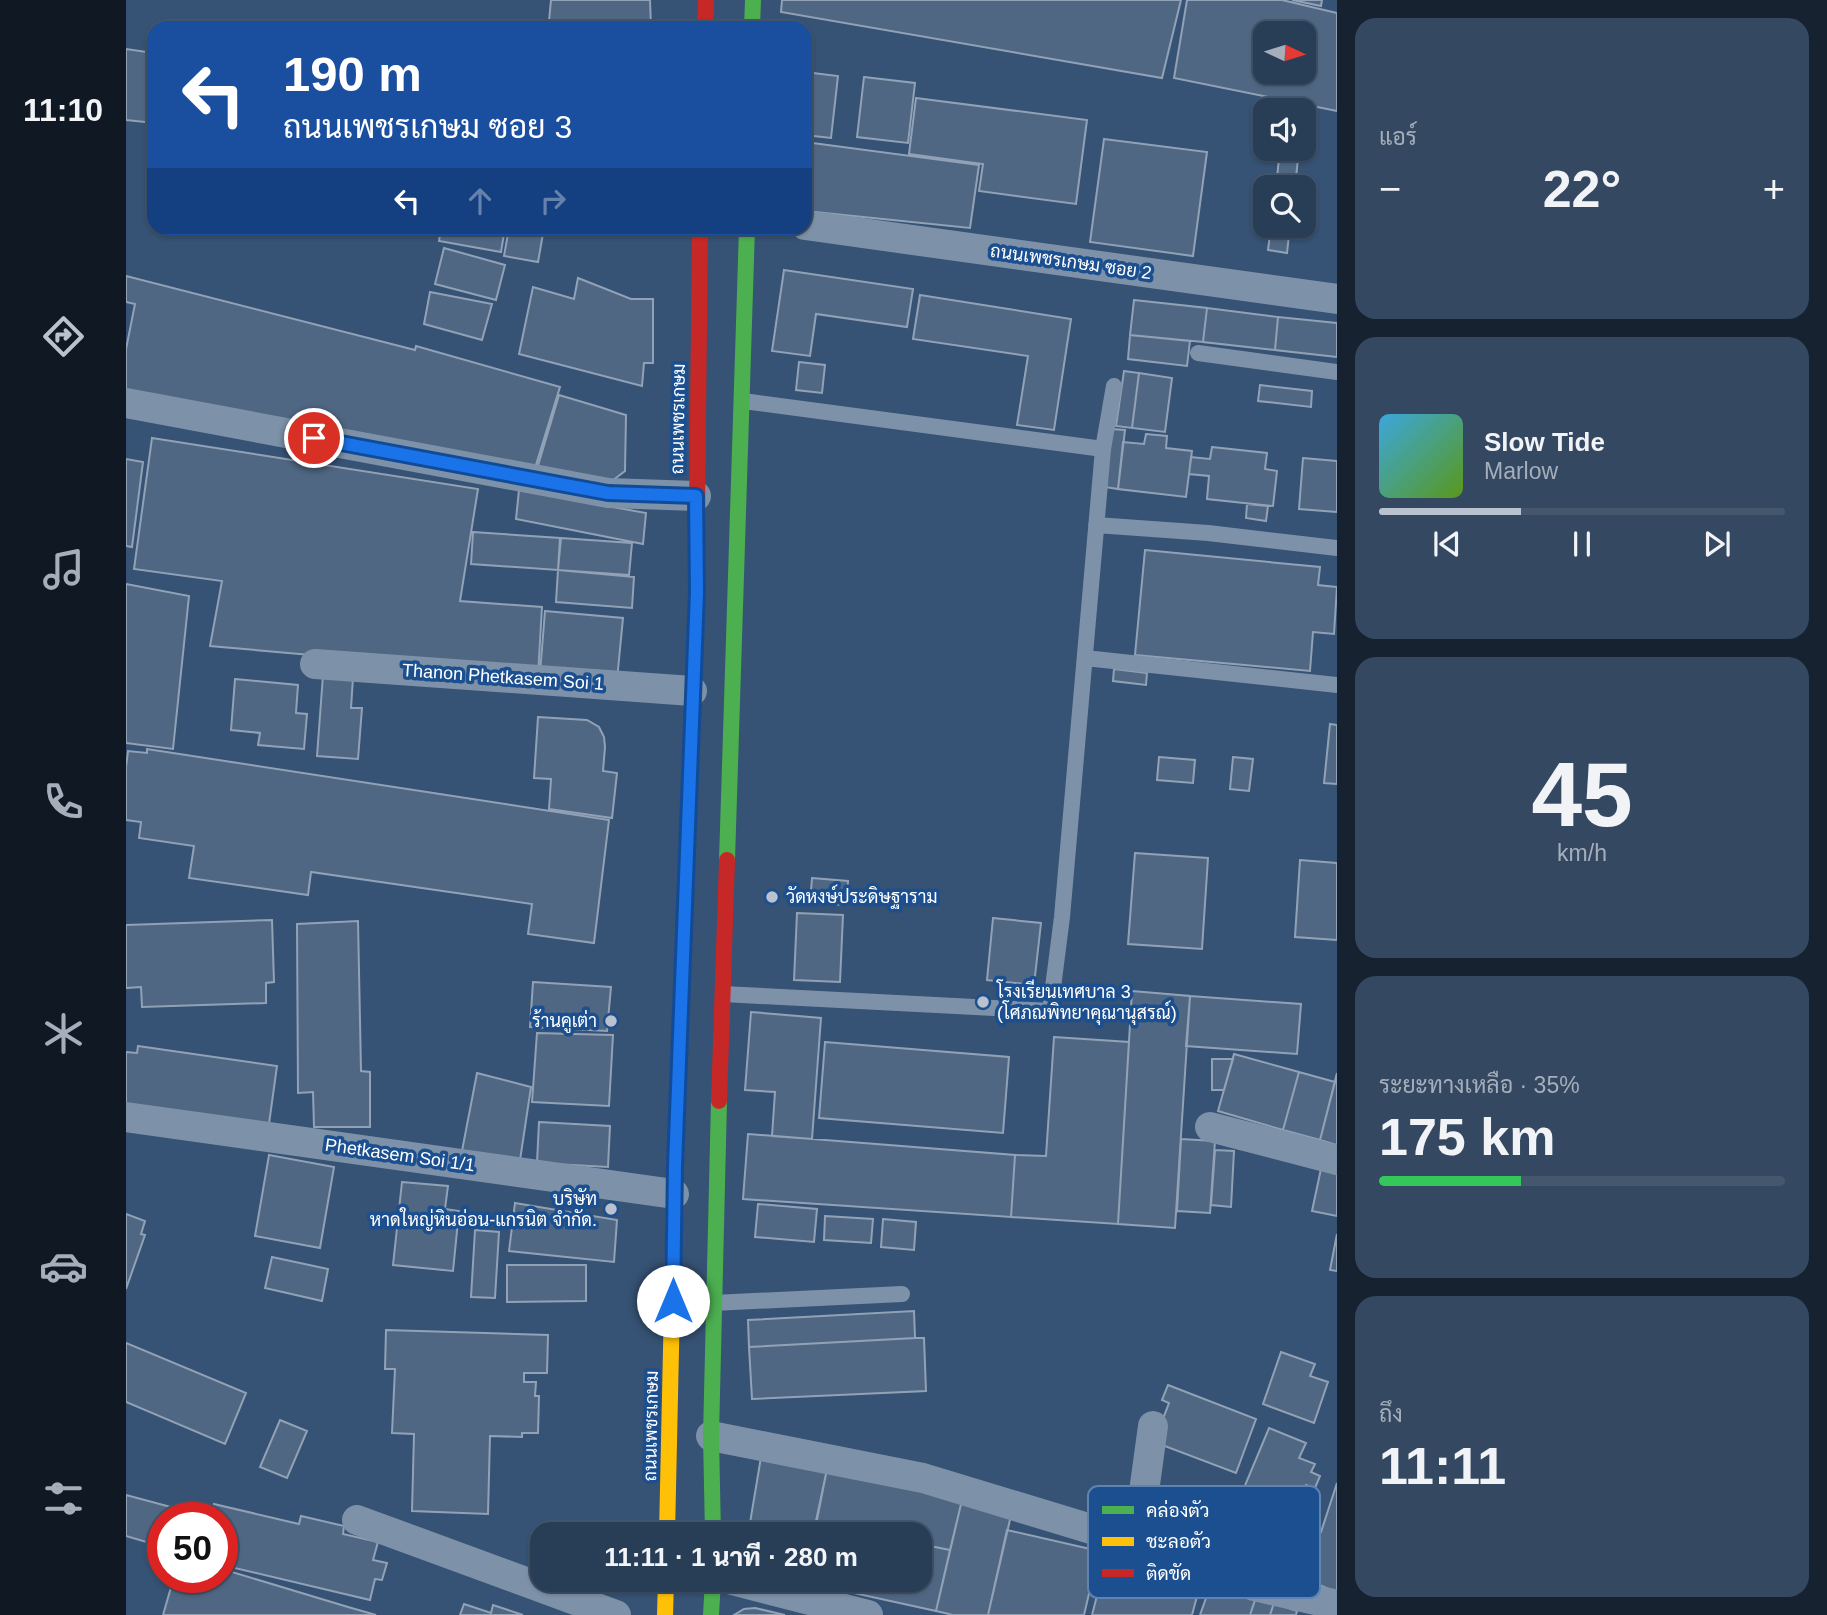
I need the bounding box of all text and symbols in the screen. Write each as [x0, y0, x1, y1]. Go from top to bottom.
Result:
north arrow [1253, 21, 1316, 84]
map controls [1253, 21, 1316, 238]
text: 190 m [283, 47, 422, 101]
icon: left [168, 49, 259, 140]
text: 11:10 [23, 92, 103, 128]
button: sound [1253, 98, 1316, 161]
text: ถนนเพชรเกษม ซอย 3 [283, 109, 572, 145]
text: แอร์ [1379, 124, 1417, 150]
text: 22° [1543, 160, 1621, 218]
text: − [1379, 168, 1401, 210]
text: + [1763, 168, 1785, 210]
button: search [1253, 175, 1316, 238]
icon: left [388, 182, 426, 220]
icon: ahead [461, 182, 499, 220]
icon: right [534, 182, 572, 220]
street label: ถนนเพชรเกษม ซอย 2 [989, 241, 1153, 283]
icon: directions [39, 312, 88, 361]
street label: ถนนเพชรเกษม [667, 363, 689, 475]
pin [284, 408, 344, 468]
icon: arrive [295, 419, 333, 457]
text: Slow Tide [1484, 427, 1605, 457]
text: Marlow [1484, 458, 1558, 484]
icon: previous [1428, 525, 1466, 563]
icon: pause [1563, 525, 1601, 563]
icon: next [1698, 525, 1736, 563]
icon: music [39, 545, 88, 594]
street label: Thanon Phetkasem Soi 1 [401, 660, 605, 694]
text: 45 [1531, 744, 1633, 845]
icon: phone [39, 777, 88, 826]
text: km/h [1557, 840, 1607, 866]
place label: วัดหงษ์ประดิษฐาราม [786, 884, 938, 909]
marker: วัดหงษ์ประดิษฐาราม [764, 889, 780, 905]
place label: โรงเรียนเทศบาล 3 (โศภณพิทยาคุณานุสรณ์) [996, 979, 1177, 1025]
marker: โรงเรียนเทศบาล 3 (โศภณพิทยาคุณานุสรณ์) [975, 994, 991, 1010]
icon: climate [39, 1009, 88, 1058]
place label: ร้านคูเต่า [532, 1009, 597, 1034]
marker: ร้านคูเต่า [603, 1013, 619, 1029]
text: ระยะทางเหลือ · 35% [1379, 1072, 1580, 1098]
text: 175 km [1379, 1108, 1555, 1166]
street label: Phetkasem Soi 1/1 [324, 1135, 476, 1175]
place label: บริษัท หาดใหญ่หินอ่อน-แกรนิต จำกัด. [370, 1188, 597, 1231]
marker: บริษัท หาดใหญ่หินอ่อน-แกรนิต จำกัด. [603, 1201, 619, 1217]
icon: car [39, 1242, 88, 1291]
position arrow [636, 1264, 710, 1338]
street label: ถนนเพชรเกษม [640, 1370, 662, 1482]
text: ถึง [1379, 1401, 1403, 1427]
text: 11:11 [1379, 1437, 1506, 1495]
icon: filters [39, 1474, 88, 1523]
legend [1088, 1486, 1320, 1598]
text: คล่องตัว [1146, 1499, 1210, 1521]
speed limit sign: 50 [147, 1502, 238, 1593]
text: ชะลอตัว [1146, 1531, 1211, 1552]
text: 11:11 · 1 นาที · 280 m [604, 1542, 858, 1572]
text: ติดขัด [1146, 1563, 1191, 1584]

